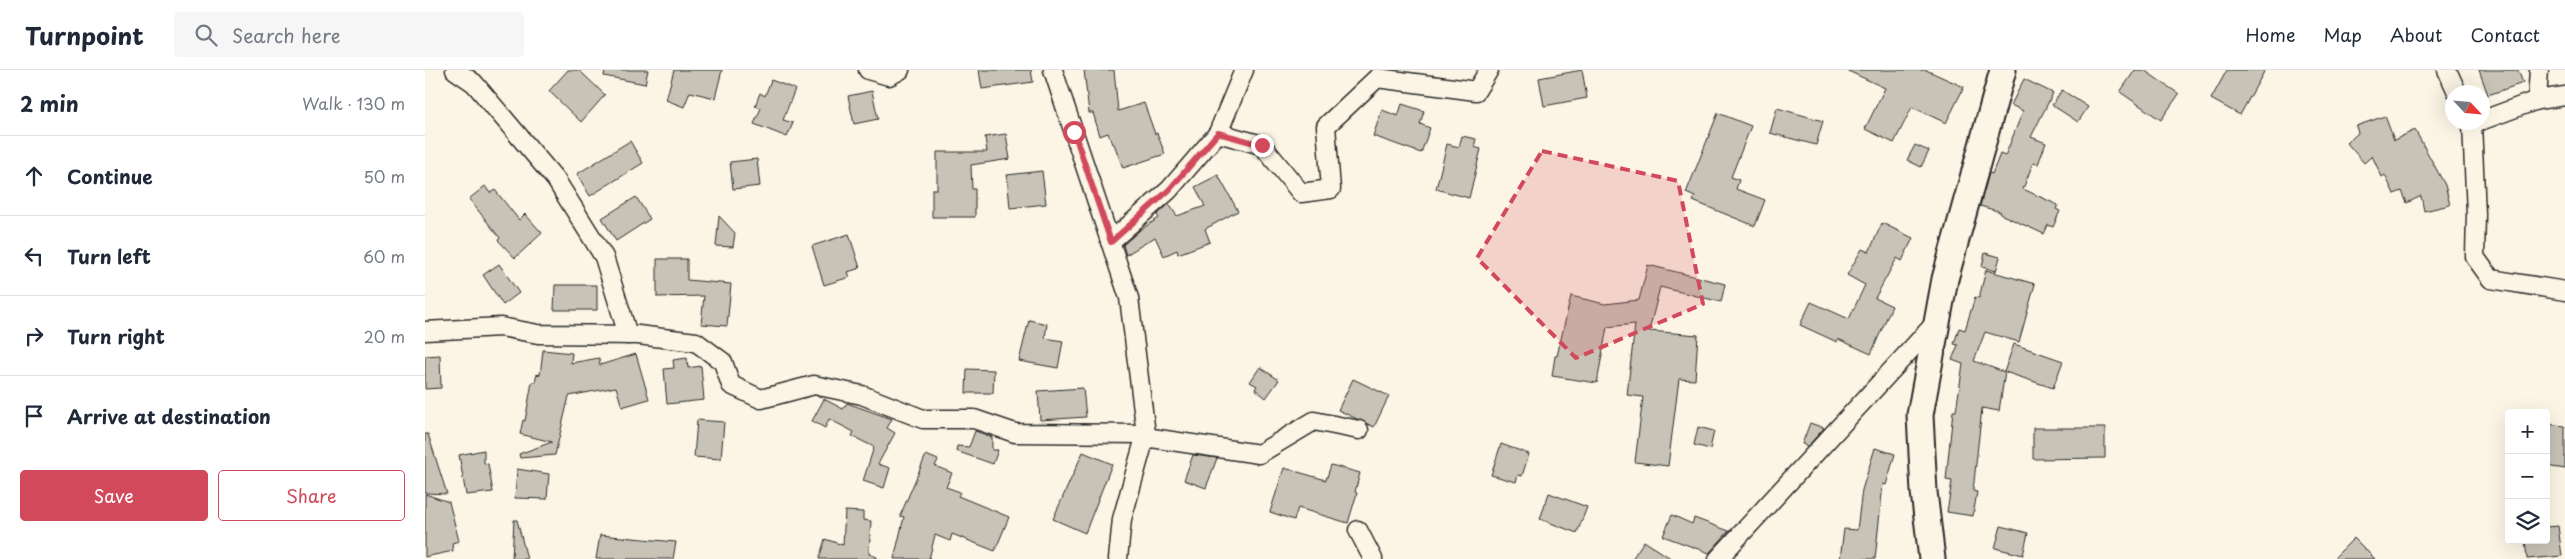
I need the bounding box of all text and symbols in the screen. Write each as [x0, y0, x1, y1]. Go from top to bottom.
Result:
search box [174, 12, 524, 57]
text: Turnpoint [25, 17, 144, 53]
icon: search [192, 21, 220, 49]
text: Search here [232, 21, 341, 49]
text: Home [2245, 21, 2295, 48]
text: Map [2323, 21, 2362, 48]
text: About [2390, 21, 2442, 48]
text: Contact [2470, 21, 2540, 48]
north arrow [2445, 85, 2490, 130]
text: 2 min [20, 87, 79, 119]
text: Walk · 130 m [302, 91, 405, 115]
route start [1063, 121, 1086, 144]
route end [1251, 134, 1274, 157]
icon: ahead [20, 162, 48, 190]
text: Continue [67, 162, 153, 190]
text: 50 m [364, 164, 405, 188]
icon: left [20, 242, 48, 270]
text: Turn left [67, 242, 151, 270]
text: 60 m [363, 244, 405, 268]
icon: right [20, 322, 48, 350]
text: Turn right [67, 322, 165, 350]
text: 20 m [364, 324, 405, 348]
icon: arrive [20, 402, 48, 430]
text: Arrive at destination [67, 402, 271, 430]
map controls [2505, 409, 2550, 544]
button: + [2505, 409, 2550, 454]
button: − [2505, 454, 2550, 499]
button: Save [20, 470, 208, 521]
button: Share [218, 470, 405, 521]
button: layers [2505, 499, 2550, 544]

